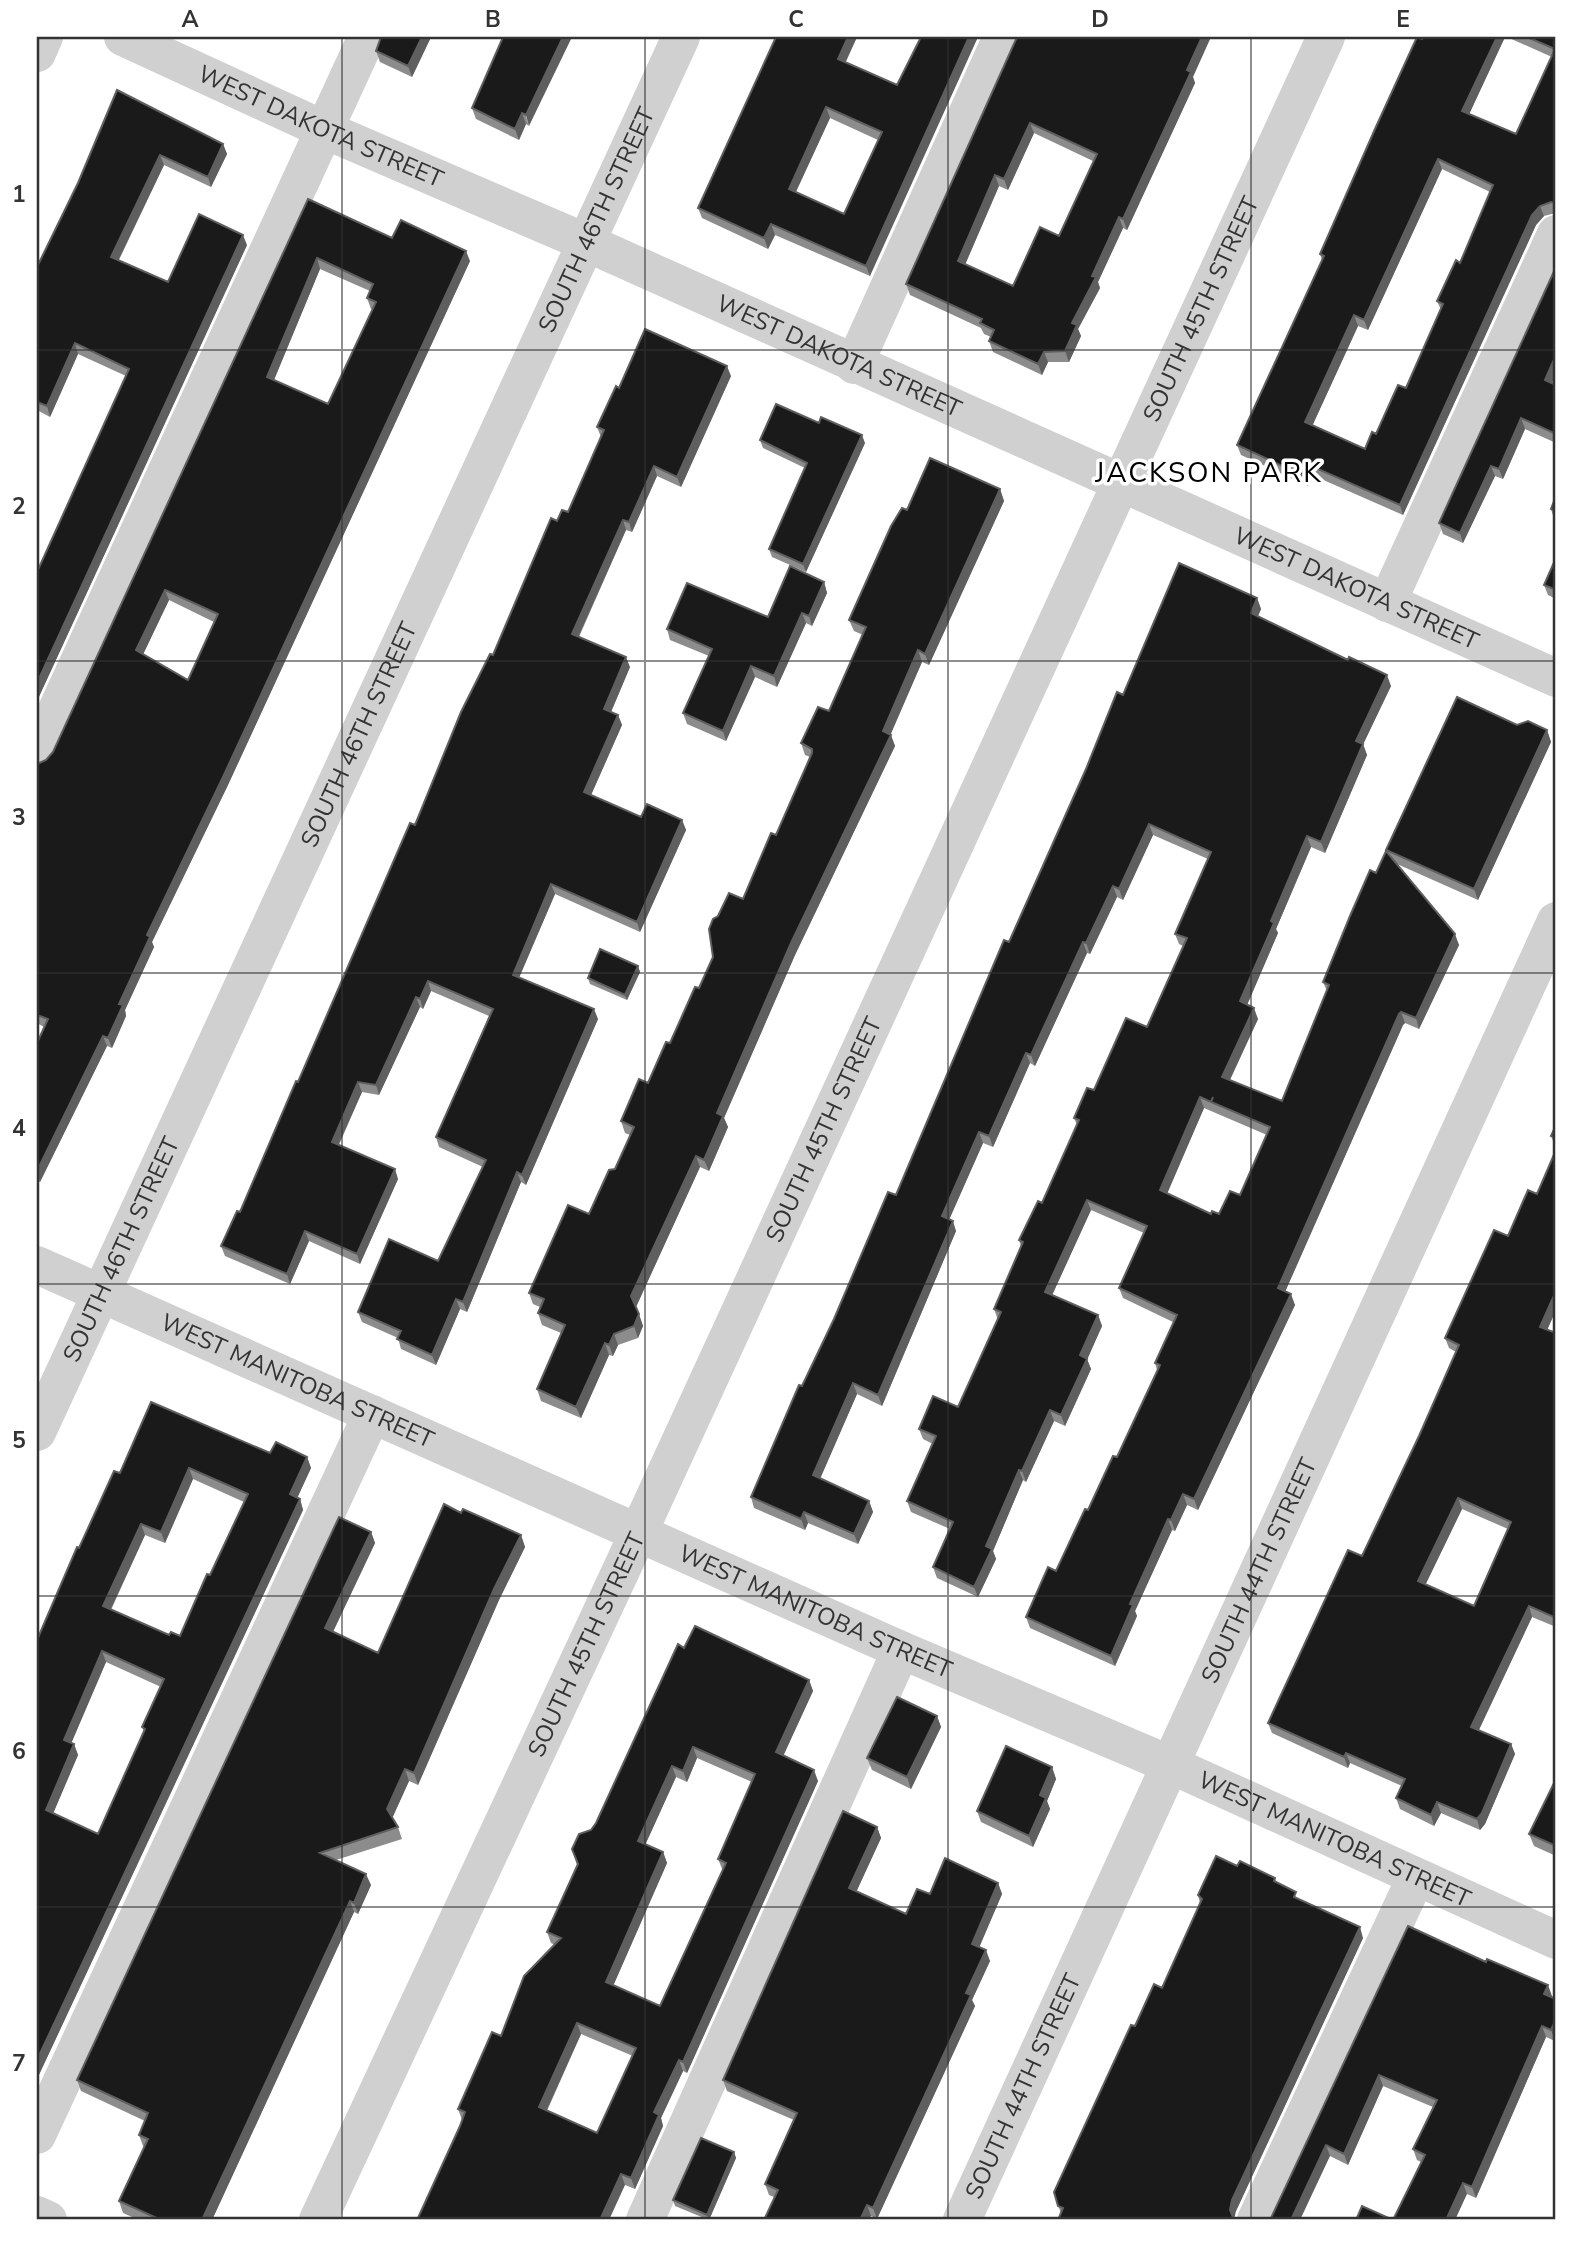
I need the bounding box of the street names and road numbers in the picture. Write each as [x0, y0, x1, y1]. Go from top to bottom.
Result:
street label: WEST DAKOTA STREET [193, 58, 449, 195]
street label: SOUTH 46TH STREET [531, 102, 663, 338]
street label: SOUTH 45TH STREET [1135, 191, 1267, 427]
street label: WEST DAKOTA STREET [712, 287, 967, 425]
street label: WEST DAKOTA STREET [1229, 519, 1484, 657]
street label: SOUTH 46TH STREET [293, 617, 425, 852]
street label: SOUTH 45TH STREET [758, 1011, 890, 1247]
street label: SOUTH 46TH STREET [56, 1131, 187, 1367]
street label: WEST MANITOBA STREET [156, 1306, 439, 1456]
street label: SOUTH 44TH STREET [1194, 1452, 1325, 1688]
street label: SOUTH 45TH STREET [520, 1527, 653, 1762]
street label: WEST MANITOBA STREET [674, 1537, 957, 1686]
street label: WEST MANITOBA STREET [1193, 1764, 1476, 1915]
street label: SOUTH 44TH STREET [958, 1968, 1089, 2204]

